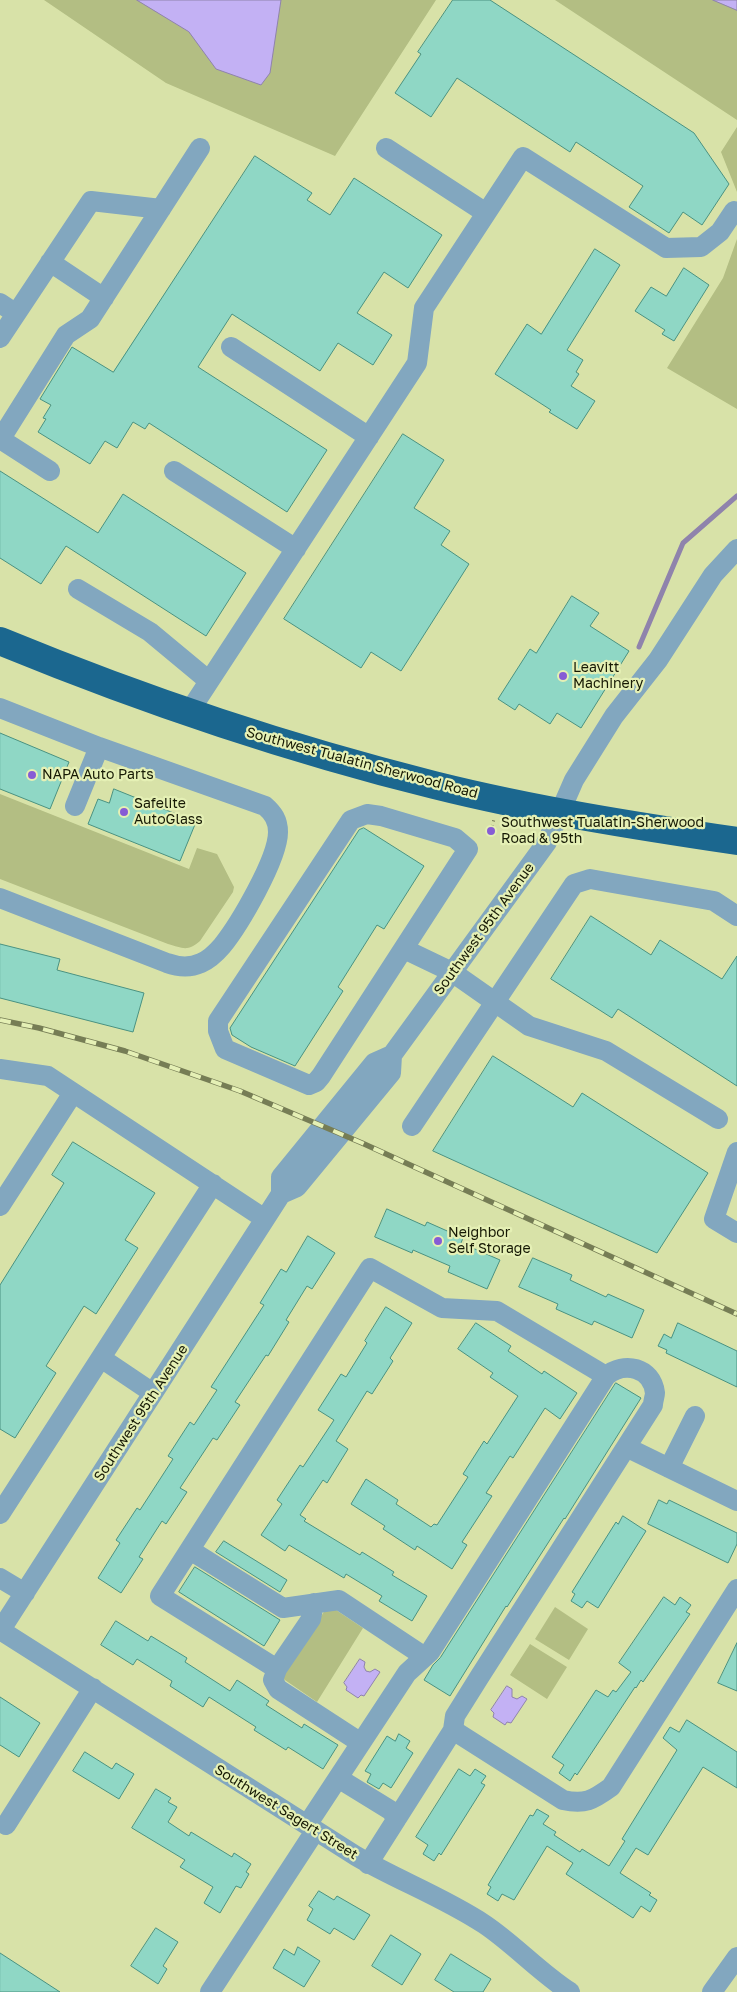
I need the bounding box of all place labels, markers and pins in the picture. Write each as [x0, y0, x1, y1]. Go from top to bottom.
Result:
place label: Leavitt Machinery [573, 660, 643, 692]
marker: Leavitt Machinery [557, 670, 569, 682]
place label: NAPA Auto Parts [42, 767, 154, 783]
marker: NAPA Auto Parts [26, 769, 38, 781]
place label: Safelite AutoGlass [134, 796, 203, 829]
marker: Safelite AutoGlass [118, 806, 130, 818]
place label: Southwest Tualatin-Sherwood Road & 95th [501, 815, 704, 848]
marker: Southwest Tualatin-Sherwood Road & 95th [485, 825, 497, 837]
place label: Neighbor Self Storage [448, 1225, 531, 1258]
marker: Neighbor Self Storage [432, 1235, 444, 1247]

